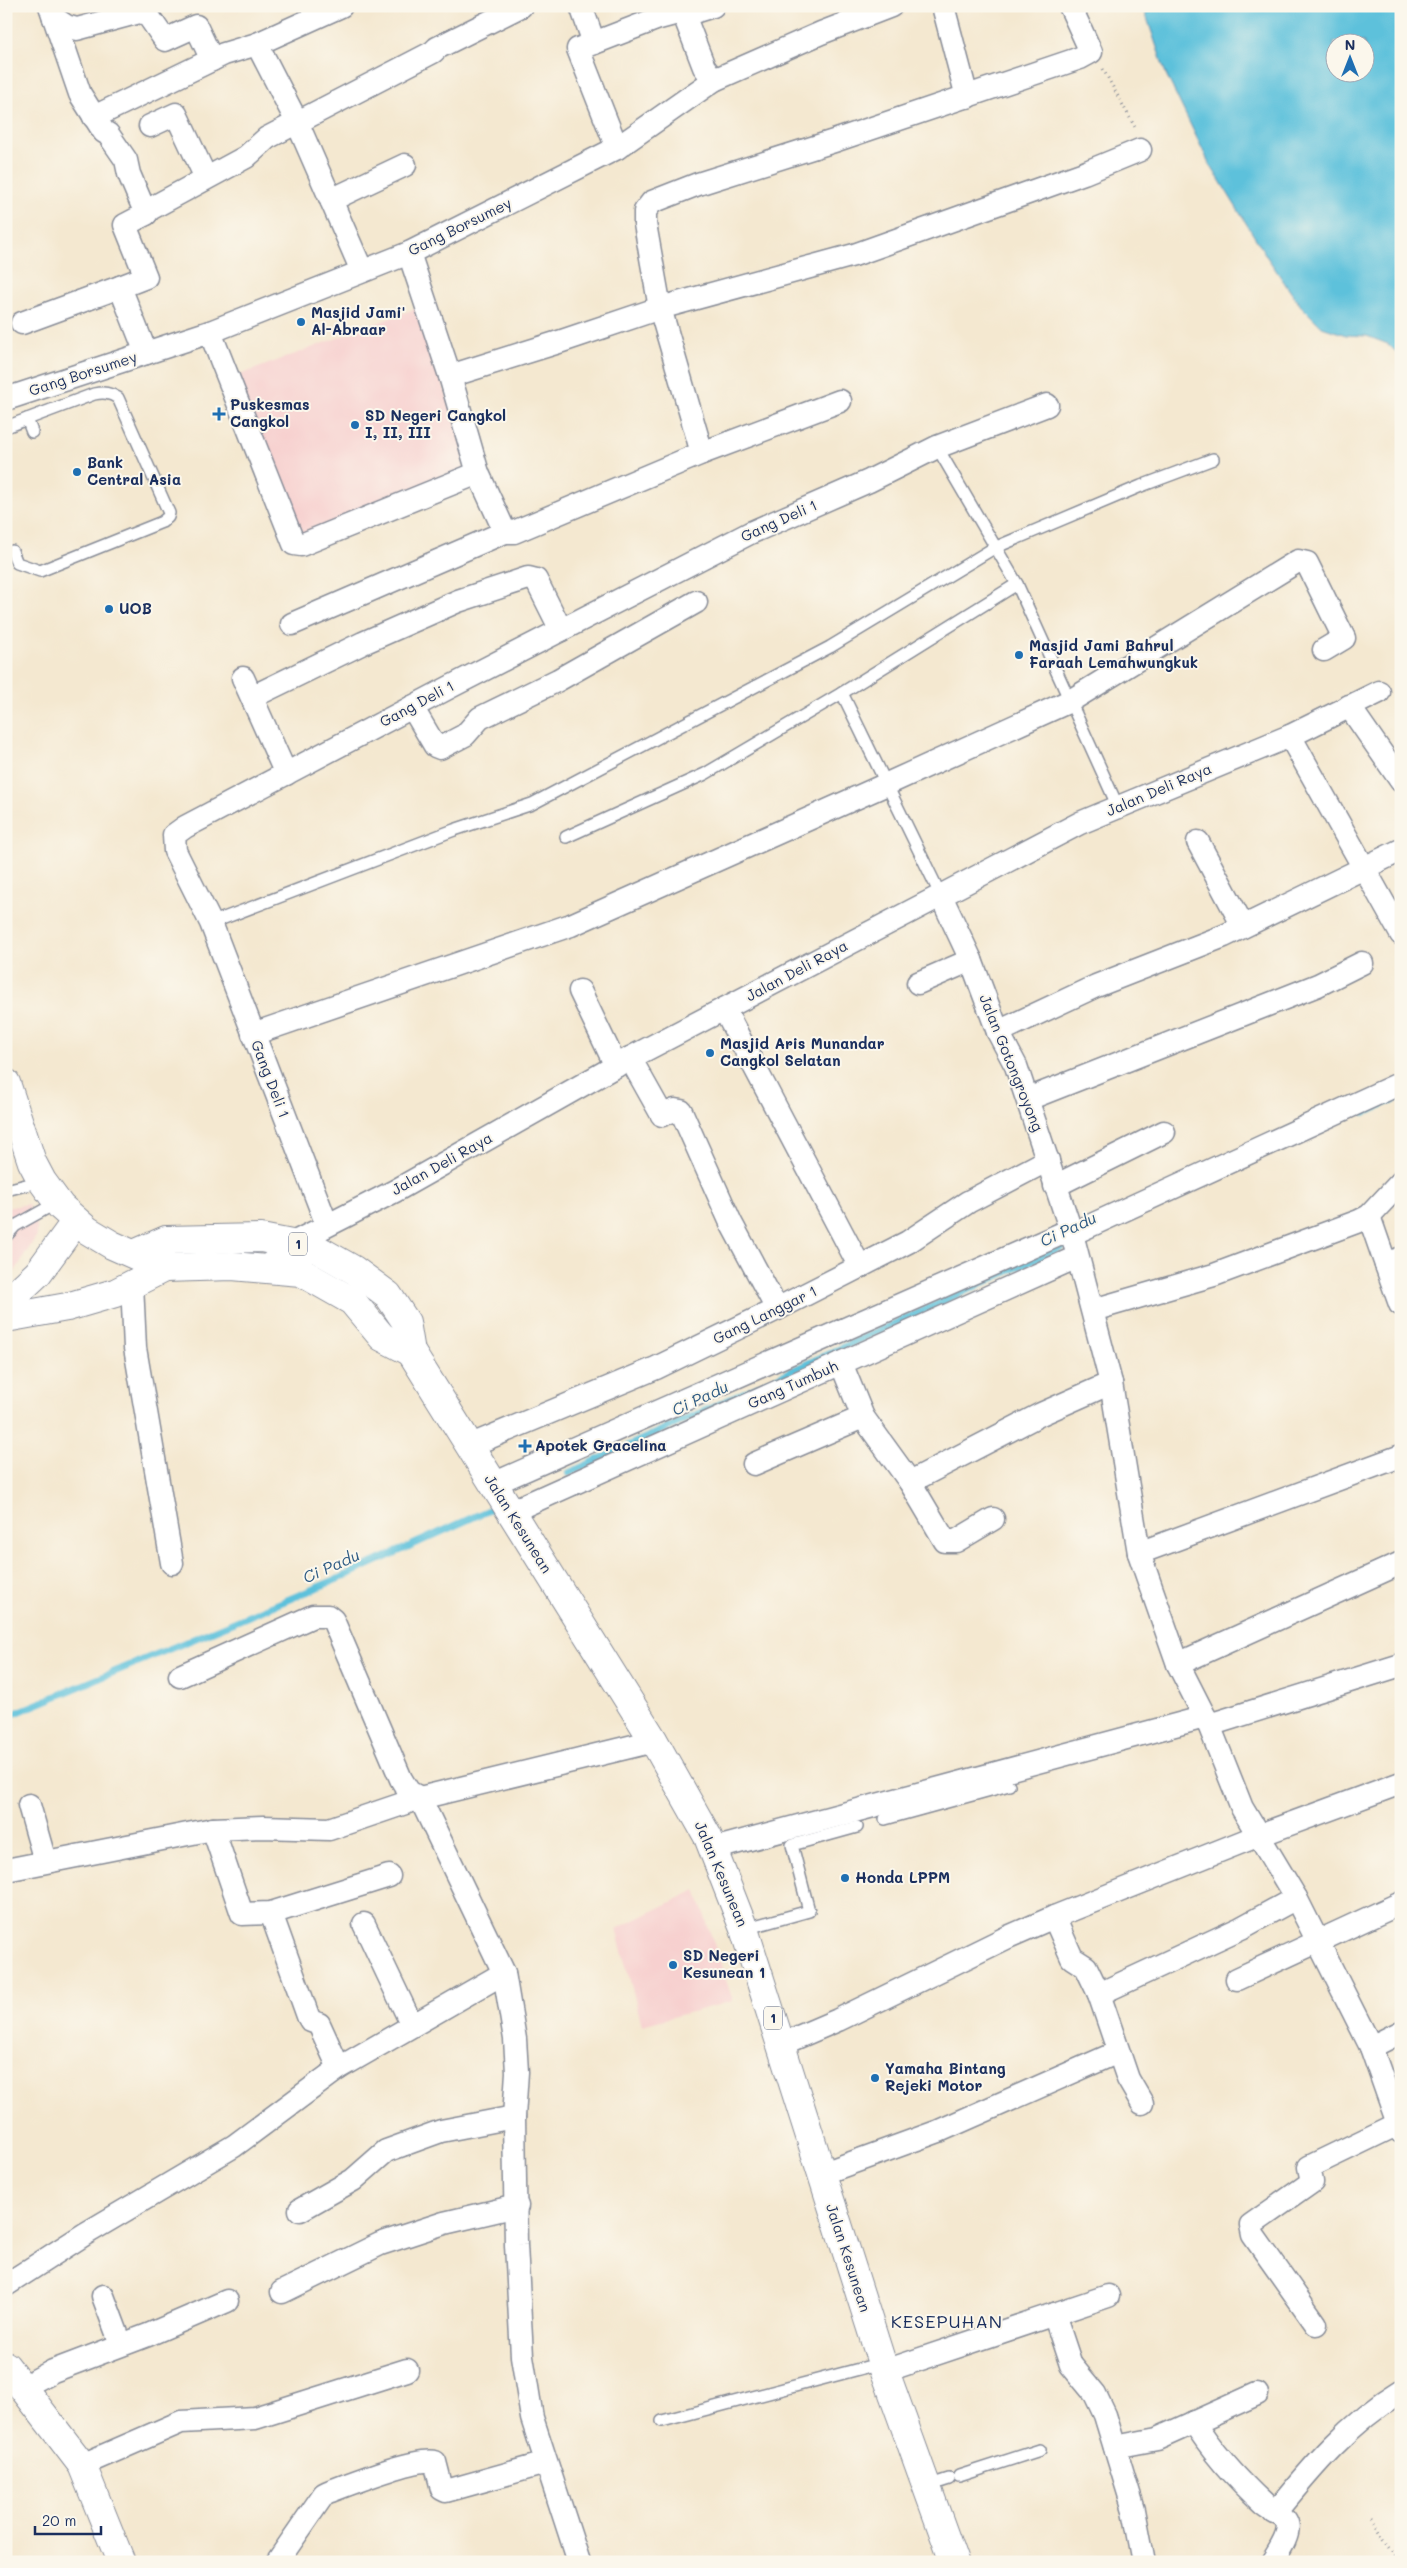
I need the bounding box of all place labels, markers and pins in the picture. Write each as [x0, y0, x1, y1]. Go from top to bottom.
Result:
place label: Masjid Jami' Al-Abraar [311, 302, 406, 339]
marker: Masjid Jami' Al-Abraar [295, 316, 307, 328]
place label: Puskesmas Cangkol [230, 394, 310, 431]
place label: SD Negeri Cangkol I, II, III [365, 405, 506, 442]
marker: Puskesmas Cangkol [212, 407, 226, 421]
marker: SD Negeri Cangkol I, II, III [349, 419, 361, 431]
place label: Bank Central Asia [87, 452, 181, 489]
marker: Bank Central Asia [71, 466, 83, 478]
place label: UOB [119, 598, 152, 618]
marker: UOB [103, 603, 115, 615]
place label: Masjid Jami Bahrul Faraah Lemahwungkuk [1029, 635, 1198, 672]
marker: Masjid Jami Bahrul Faraah Lemahwungkuk [1013, 649, 1025, 661]
place label: Masjid Aris Munandar Cangkol Selatan [720, 1033, 885, 1070]
marker: Masjid Aris Munandar Cangkol Selatan [704, 1047, 716, 1059]
place label: Apotek Gracelina [535, 1435, 667, 1455]
marker: Apotek Gracelina [519, 1440, 531, 1452]
place label: Honda LPPM [855, 1867, 950, 1887]
marker: Honda LPPM [839, 1872, 851, 1884]
place label: SD Negeri Kesunean 1 [683, 1945, 765, 1982]
marker: SD Negeri Kesunean 1 [667, 1959, 679, 1971]
place label: Yamaha Bintang Rejeki Motor [885, 2058, 1006, 2095]
marker: Yamaha Bintang Rejeki Motor [869, 2072, 881, 2084]

